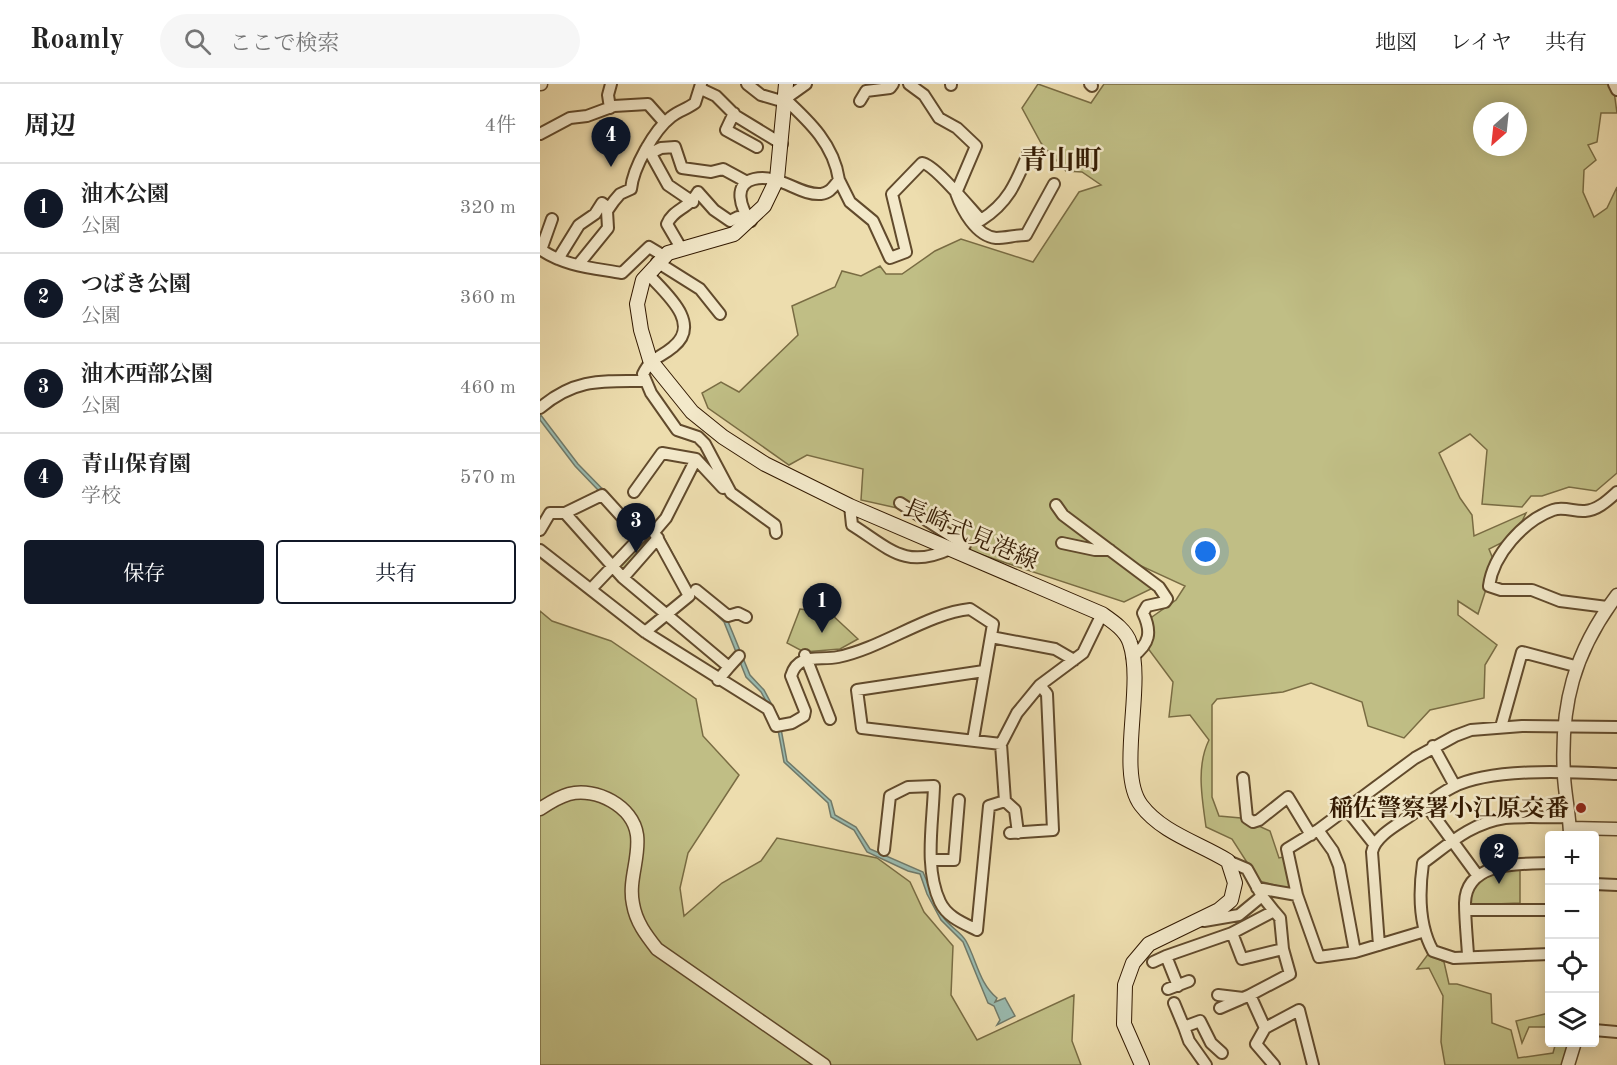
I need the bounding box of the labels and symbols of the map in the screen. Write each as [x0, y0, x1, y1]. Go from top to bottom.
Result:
north arrow [1473, 102, 1527, 156]
pin: 4 [592, 118, 630, 167]
district label: 青山町 [1021, 146, 1102, 175]
street label: 長崎式見港線 [899, 494, 1042, 575]
pin: 3 [616, 504, 656, 553]
your location [1191, 537, 1220, 566]
pin: 1 [802, 584, 842, 633]
place label: 稲佐警察署小江原交番 [1329, 795, 1569, 822]
marker: 稲佐警察署小江原交番 [1574, 801, 1588, 815]
pin: 2 [1480, 834, 1518, 884]

